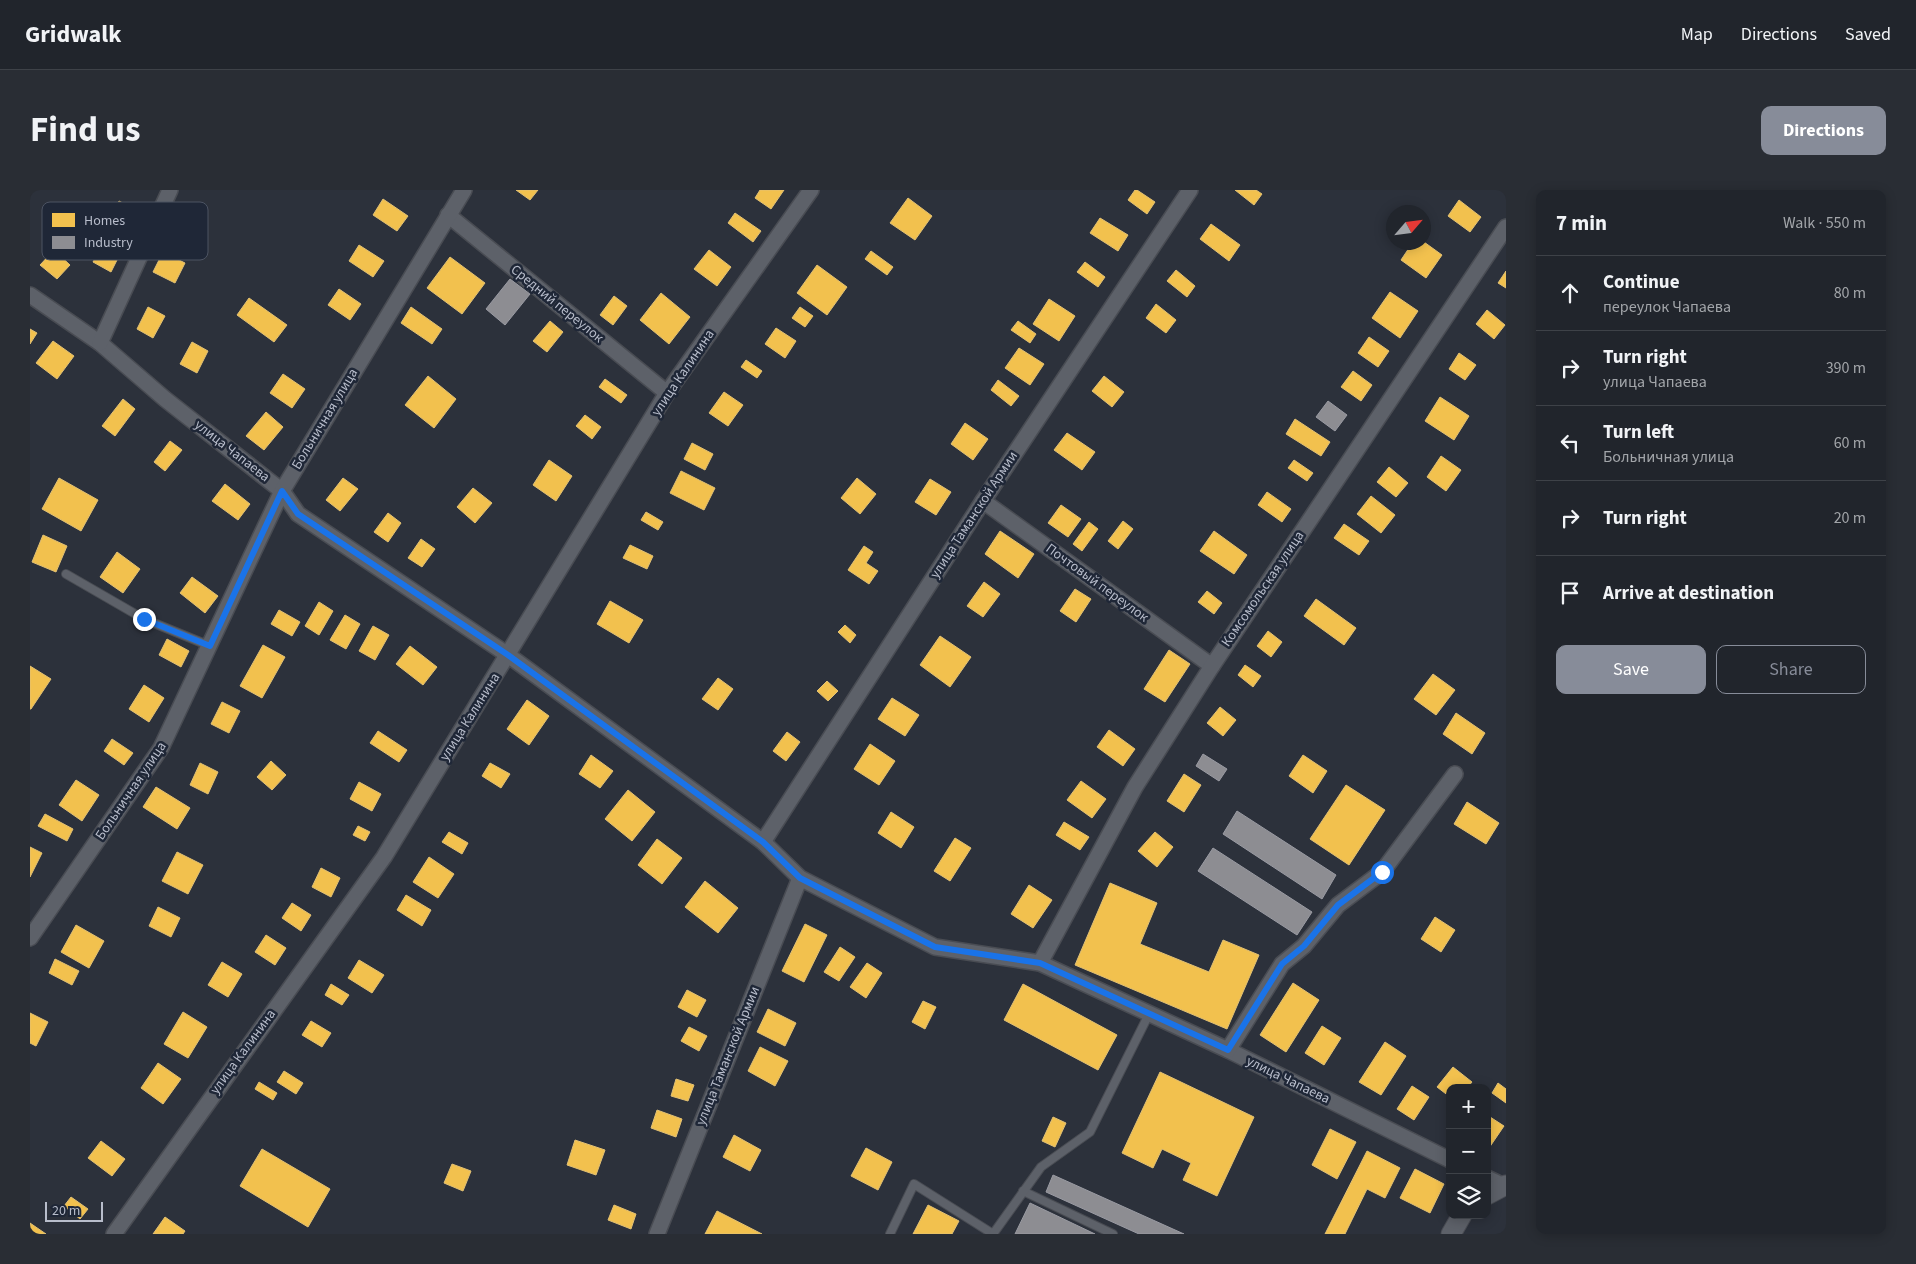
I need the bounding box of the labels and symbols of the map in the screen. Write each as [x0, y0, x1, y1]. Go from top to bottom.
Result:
legend [42, 202, 208, 260]
north arrow [1386, 205, 1431, 250]
text: Homes [84, 211, 125, 231]
text: Industry [84, 233, 133, 253]
street label: Средний переулок [506, 260, 608, 348]
street label: улица Калинина [647, 326, 719, 420]
street label: Больничная улица [287, 365, 363, 473]
street label: улица Чапаева [190, 415, 274, 487]
street label: улица Таманской Армии [925, 447, 1023, 583]
street label: Комсомольская улица [1217, 527, 1309, 651]
street label: Почтовый переулок [1041, 539, 1153, 627]
route end [133, 608, 156, 631]
street label: улица Калинина [435, 669, 505, 765]
street label: Больничная улица [91, 738, 171, 844]
route start [1371, 861, 1394, 884]
street label: улица Таманской Армии [691, 984, 765, 1128]
street label: улица Калинина [205, 1005, 281, 1099]
street label: улица Чапаева [1243, 1051, 1333, 1109]
scale bar [45, 1199, 102, 1222]

